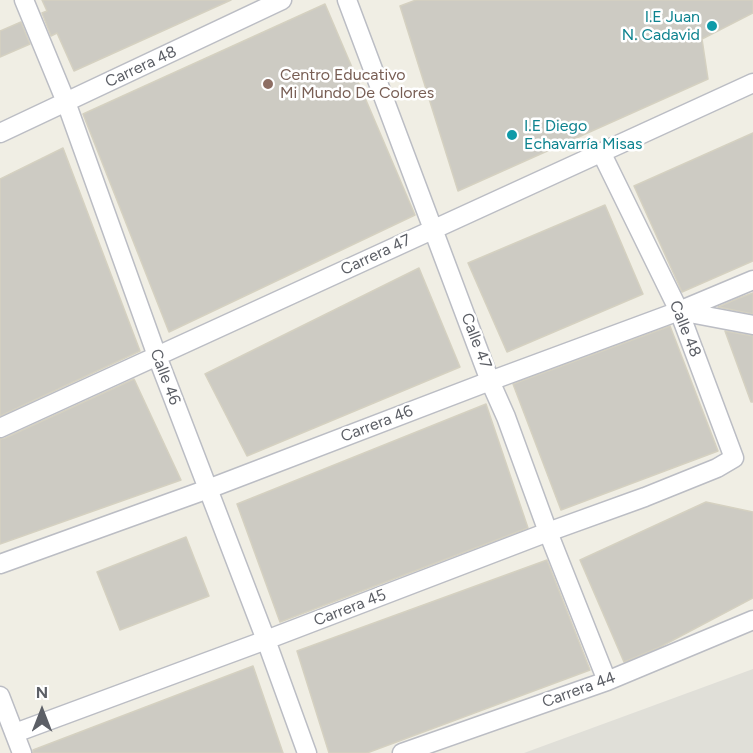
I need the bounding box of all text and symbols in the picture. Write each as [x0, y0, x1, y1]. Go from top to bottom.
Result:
place label: I.E Juan N. Cadavid [622, 7, 700, 45]
marker: I.E Juan N. Cadavid [705, 19, 719, 33]
street label: Carrera 48 [102, 42, 180, 92]
place label: Centro Educativo Mi Mundo De Colores [280, 65, 434, 103]
marker: Centro Educativo Mi Mundo De Colores [261, 77, 275, 91]
place label: I.E Diego Echavarría Misas [524, 116, 642, 154]
marker: I.E Diego Echavarría Misas [505, 128, 519, 142]
street label: Carrera 47 [338, 230, 414, 280]
street label: Calle 48 [665, 298, 705, 360]
street label: Calle 47 [457, 311, 495, 371]
street label: Calle 46 [146, 346, 184, 408]
street label: Carrera 46 [338, 401, 416, 447]
street label: Carrera 45 [311, 585, 389, 631]
street label: Carrera 44 [540, 668, 618, 712]
north arrow [12, 681, 72, 741]
text: N [36, 683, 48, 702]

